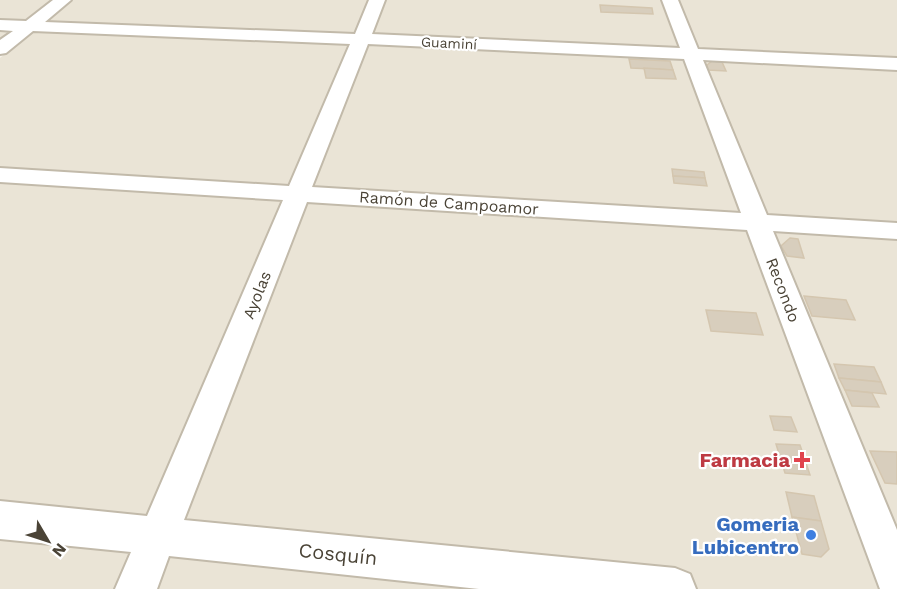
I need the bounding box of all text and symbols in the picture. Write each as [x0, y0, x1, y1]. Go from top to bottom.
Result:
street label: Guaminí [421, 34, 478, 52]
street label: Ramón de Campoamor [359, 187, 540, 219]
street label: Recondo [762, 255, 804, 325]
street label: Ayolas [239, 268, 275, 322]
place label: Farmacia [699, 448, 790, 472]
marker: Farmacia [795, 453, 809, 467]
north arrow [18, 511, 78, 571]
place label: Gomeria Lubicentro [692, 512, 799, 559]
marker: Gomeria Lubicentro [804, 528, 818, 542]
street label: Cosquín [298, 538, 378, 570]
text: N [48, 540, 70, 561]

